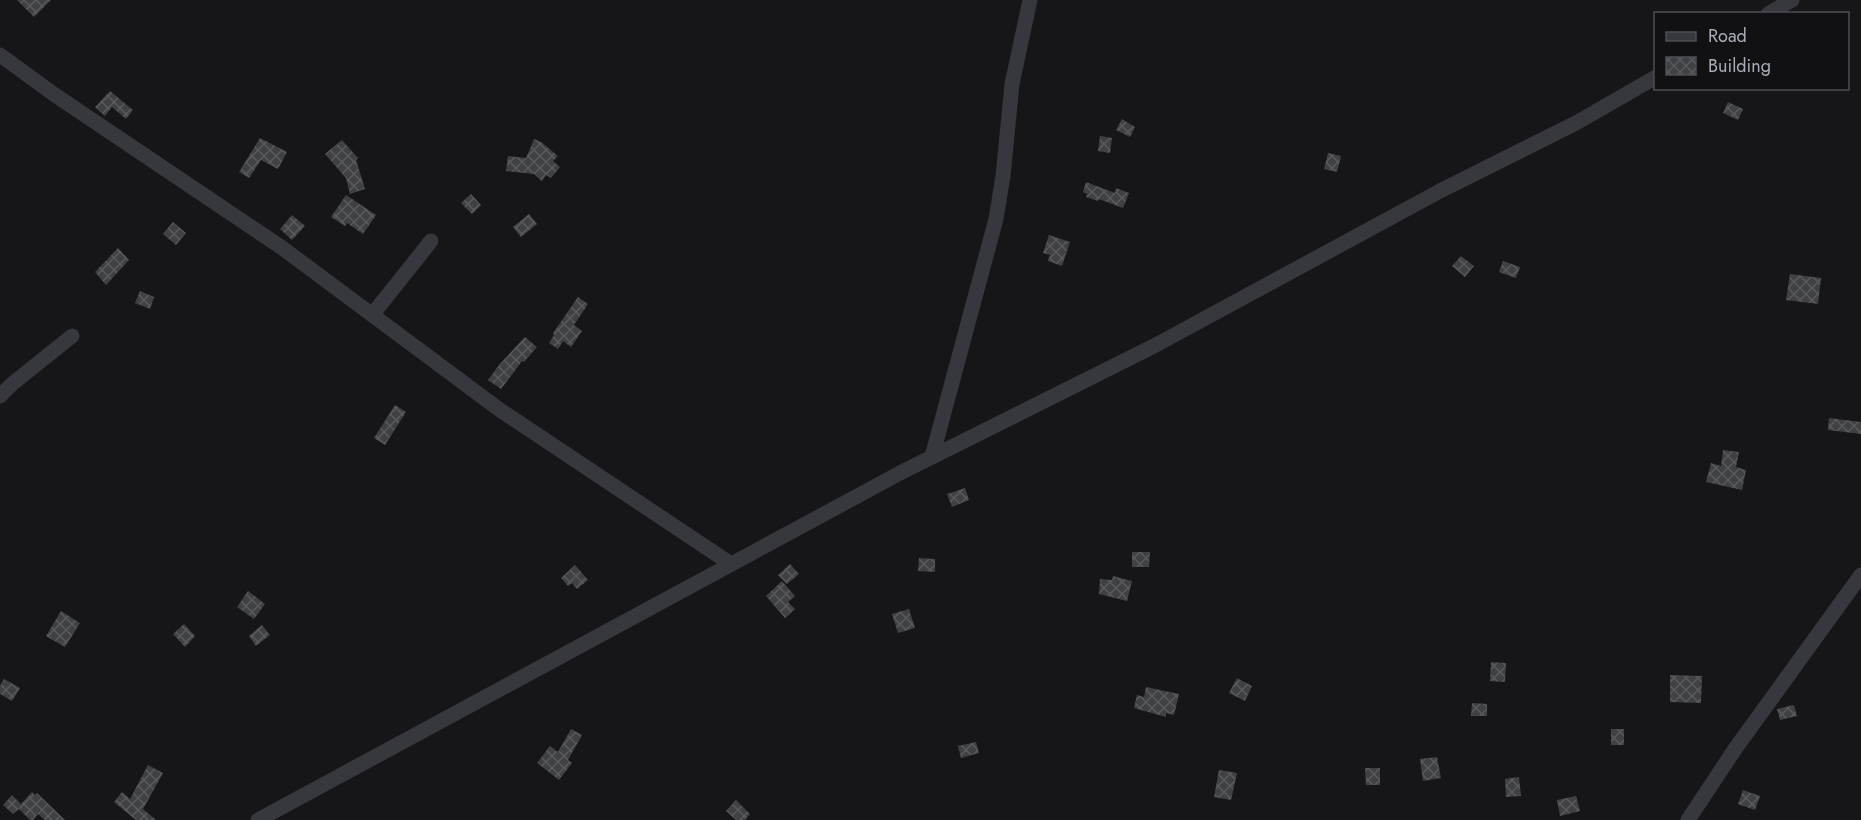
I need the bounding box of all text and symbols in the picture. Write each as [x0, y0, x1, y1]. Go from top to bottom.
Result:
legend [1654, 12, 1849, 90]
text: Road [1708, 23, 1747, 49]
text: Building [1708, 53, 1771, 79]

